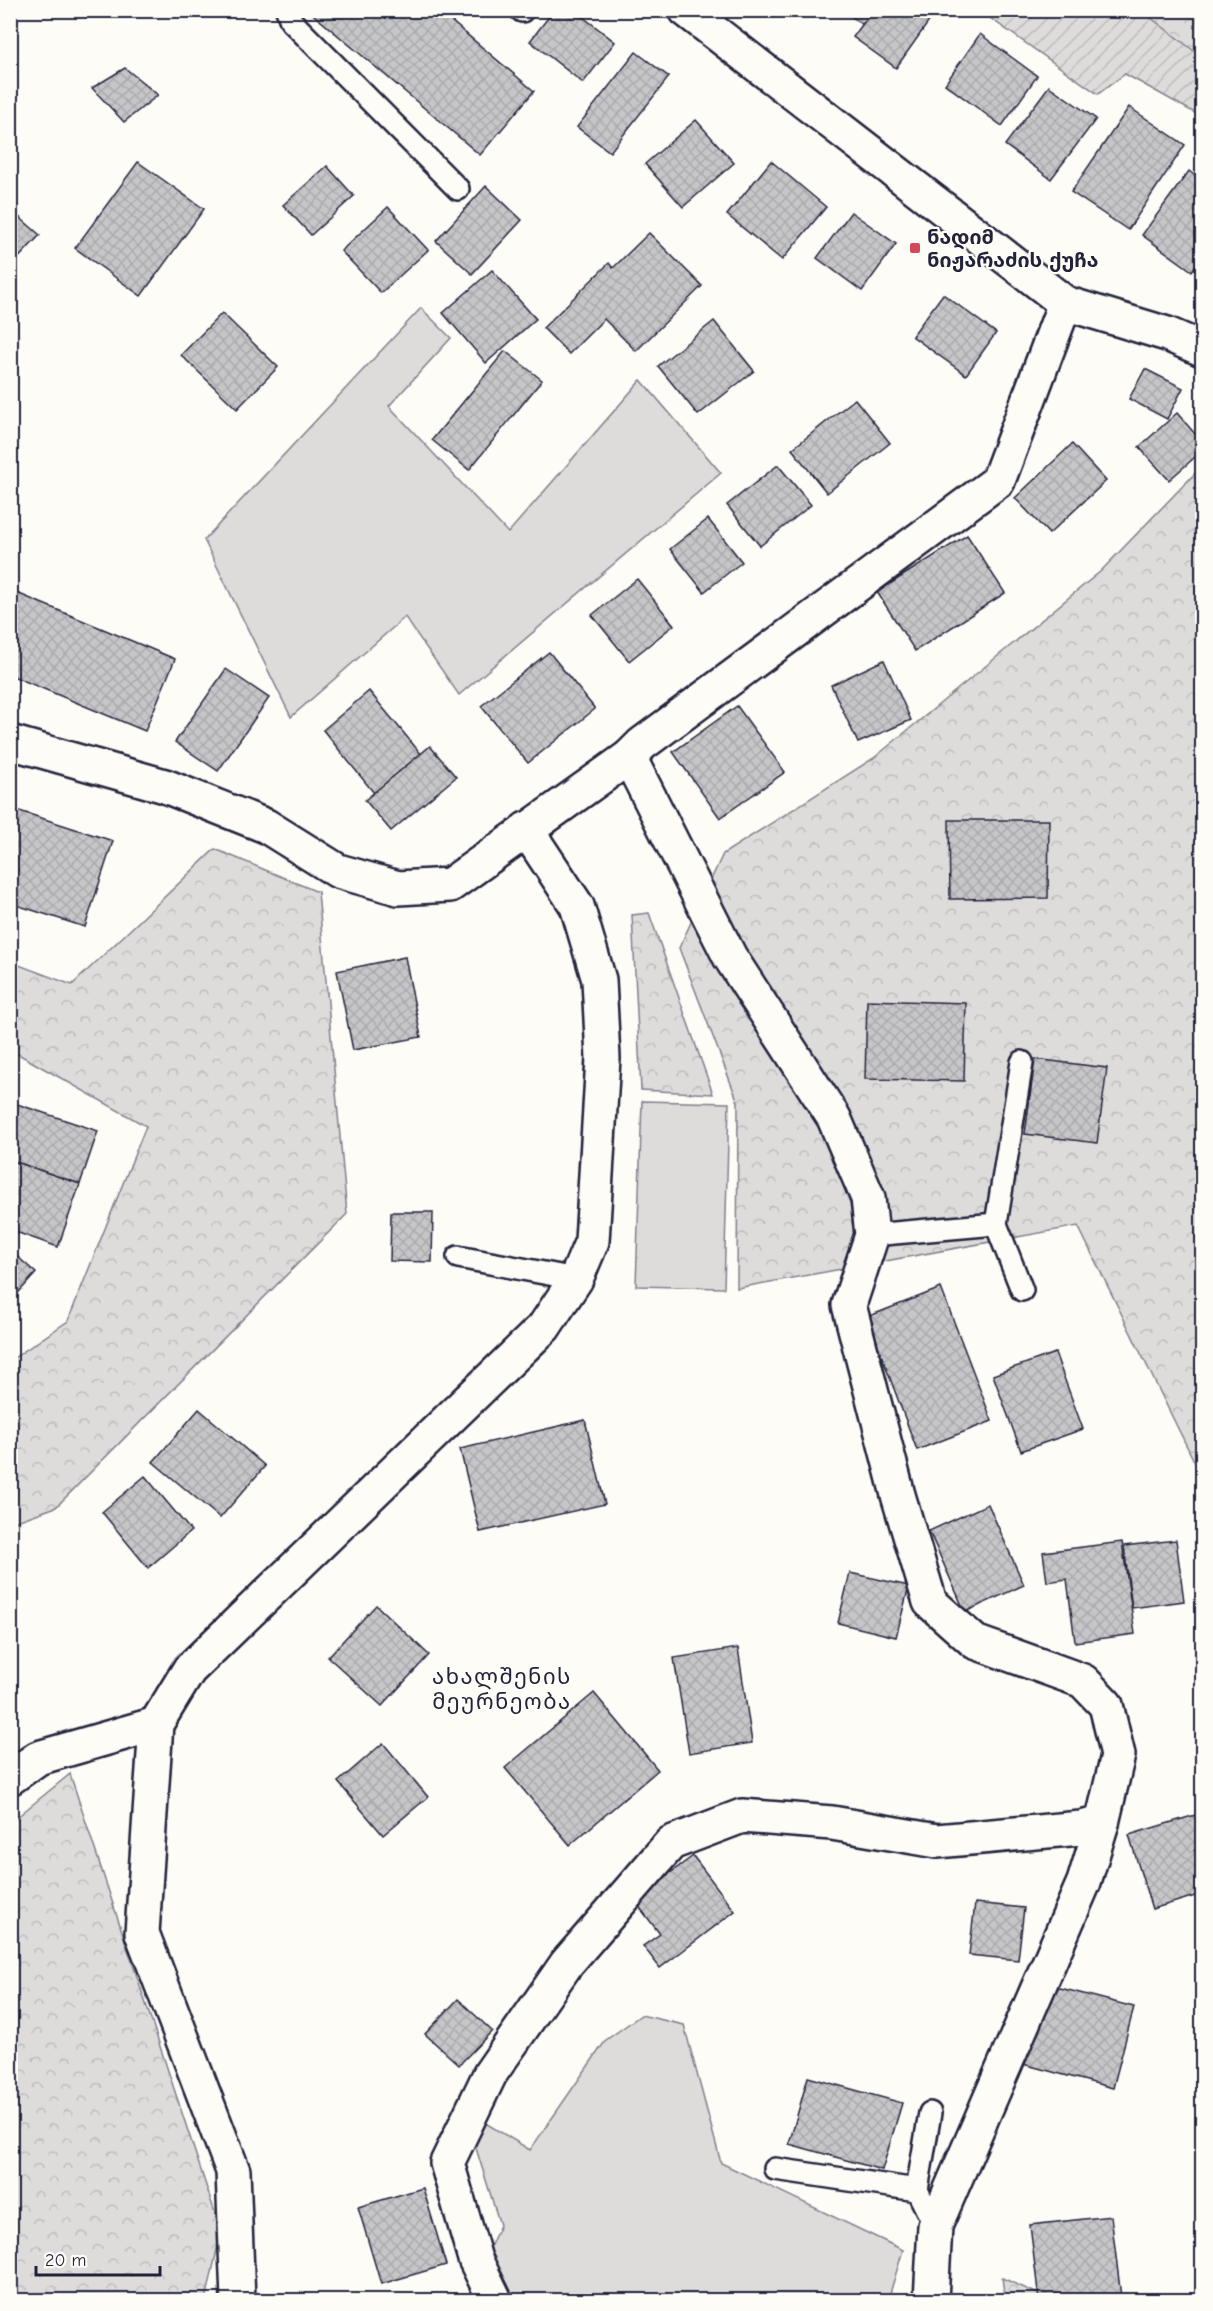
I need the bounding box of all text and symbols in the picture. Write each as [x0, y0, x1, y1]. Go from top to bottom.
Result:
place label: ნადიმ ნიჟარაძის ქუჩა [927, 226, 1098, 272]
marker: ნადიმ ნიჟარაძის ქუჩა [908, 241, 922, 255]
district label: ახალშენის მეურნეობა [432, 1664, 572, 1715]
scale bar [36, 2239, 160, 2277]
text: 20 m [45, 2250, 86, 2271]

